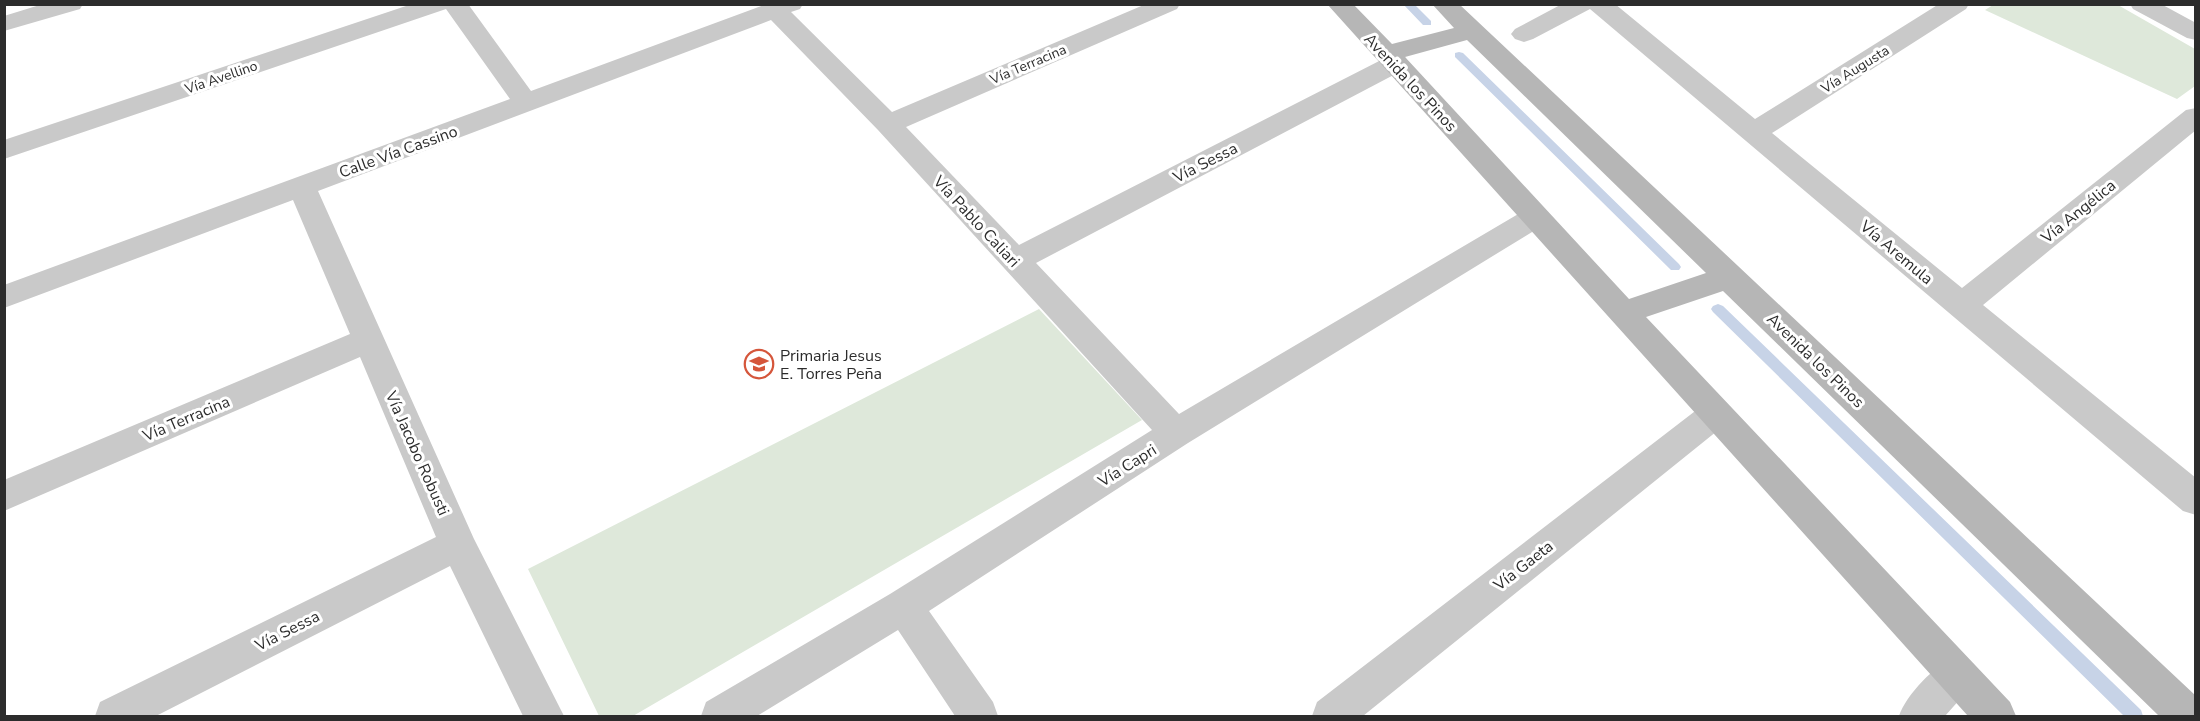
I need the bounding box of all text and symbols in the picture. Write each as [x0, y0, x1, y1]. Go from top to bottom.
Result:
street label: Avenida los Pinos [1359, 29, 1462, 137]
street label: Vía Terracina [986, 40, 1069, 89]
street label: Vía Augusta [1817, 41, 1893, 98]
street label: Vía Avellino [181, 56, 260, 99]
street label: Calle Vía Cassino [336, 120, 461, 184]
street label: Vía Sessa [1169, 137, 1241, 189]
street label: Vía Pablo Caliari [927, 170, 1025, 272]
street label: Vía Angélica [2036, 175, 2121, 249]
street label: Vía Aremula [1854, 215, 1938, 290]
street label: Avenida los Pinos [1762, 309, 1869, 413]
place label: Primaria Jesus E. Torres Peña [780, 345, 882, 385]
school or university icon: Primaria Jesus E. Torres Peña [743, 348, 775, 380]
street label: Vía Jacobo Robusti [379, 387, 454, 519]
street label: Vía Terracina [138, 391, 233, 448]
street label: Vía Capri [1093, 439, 1161, 493]
street label: Vía Gaeta [1488, 536, 1558, 597]
street label: Vía Sessa [251, 605, 323, 657]

